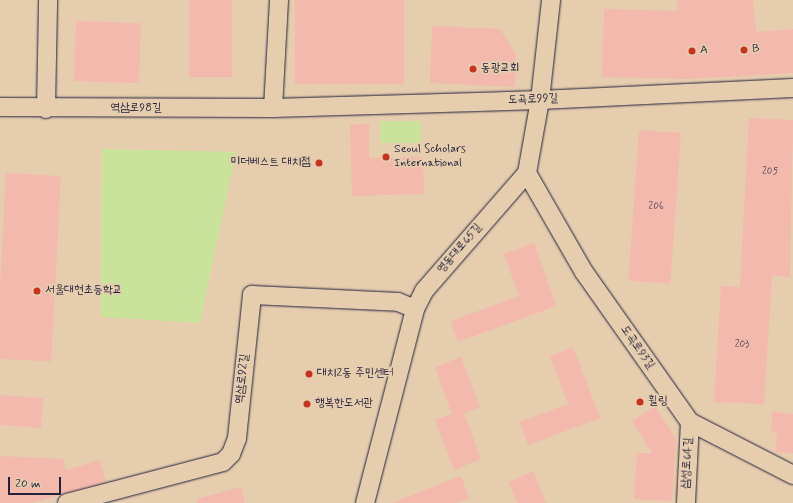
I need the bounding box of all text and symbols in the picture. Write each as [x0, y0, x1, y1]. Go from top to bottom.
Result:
place label: B [752, 43, 760, 57]
place label: A [700, 44, 708, 58]
marker: B [739, 45, 749, 55]
marker: A [687, 46, 697, 56]
place label: 동광교회 [481, 62, 520, 76]
marker: 동광교회 [468, 64, 478, 74]
street label: 도곡로99길 [508, 92, 558, 108]
street label: 역삼로98길 [110, 102, 162, 116]
place label: Seoul Scholars International [394, 143, 466, 171]
marker: Seoul Scholars International [381, 152, 391, 162]
place label: 미더베스트 대치점 [231, 156, 311, 170]
marker: 미더베스트 대치점 [314, 158, 324, 168]
house number: 205 [762, 166, 778, 178]
house number: 206 [648, 201, 664, 213]
street label: 영동대로65길 [434, 221, 486, 277]
place label: 서울대현초등학교 [45, 284, 122, 298]
marker: 서울대현초등학교 [32, 286, 42, 296]
street label: 도곡로93길 [617, 323, 657, 373]
house number: 203 [735, 339, 749, 351]
street label: 역삼로92길 [233, 353, 253, 405]
place label: 대치2동 주민센터 [317, 367, 394, 381]
marker: 대치2동 주민센터 [304, 369, 314, 379]
place label: 휠링 [648, 395, 667, 409]
place label: 행복한도서관 [315, 397, 373, 411]
marker: 휠링 [635, 397, 645, 407]
marker: 행복한도서관 [302, 399, 312, 409]
street label: 삼성로64길 [679, 437, 697, 489]
scale bar [10, 469, 63, 495]
text: 20 m [15, 476, 41, 492]

